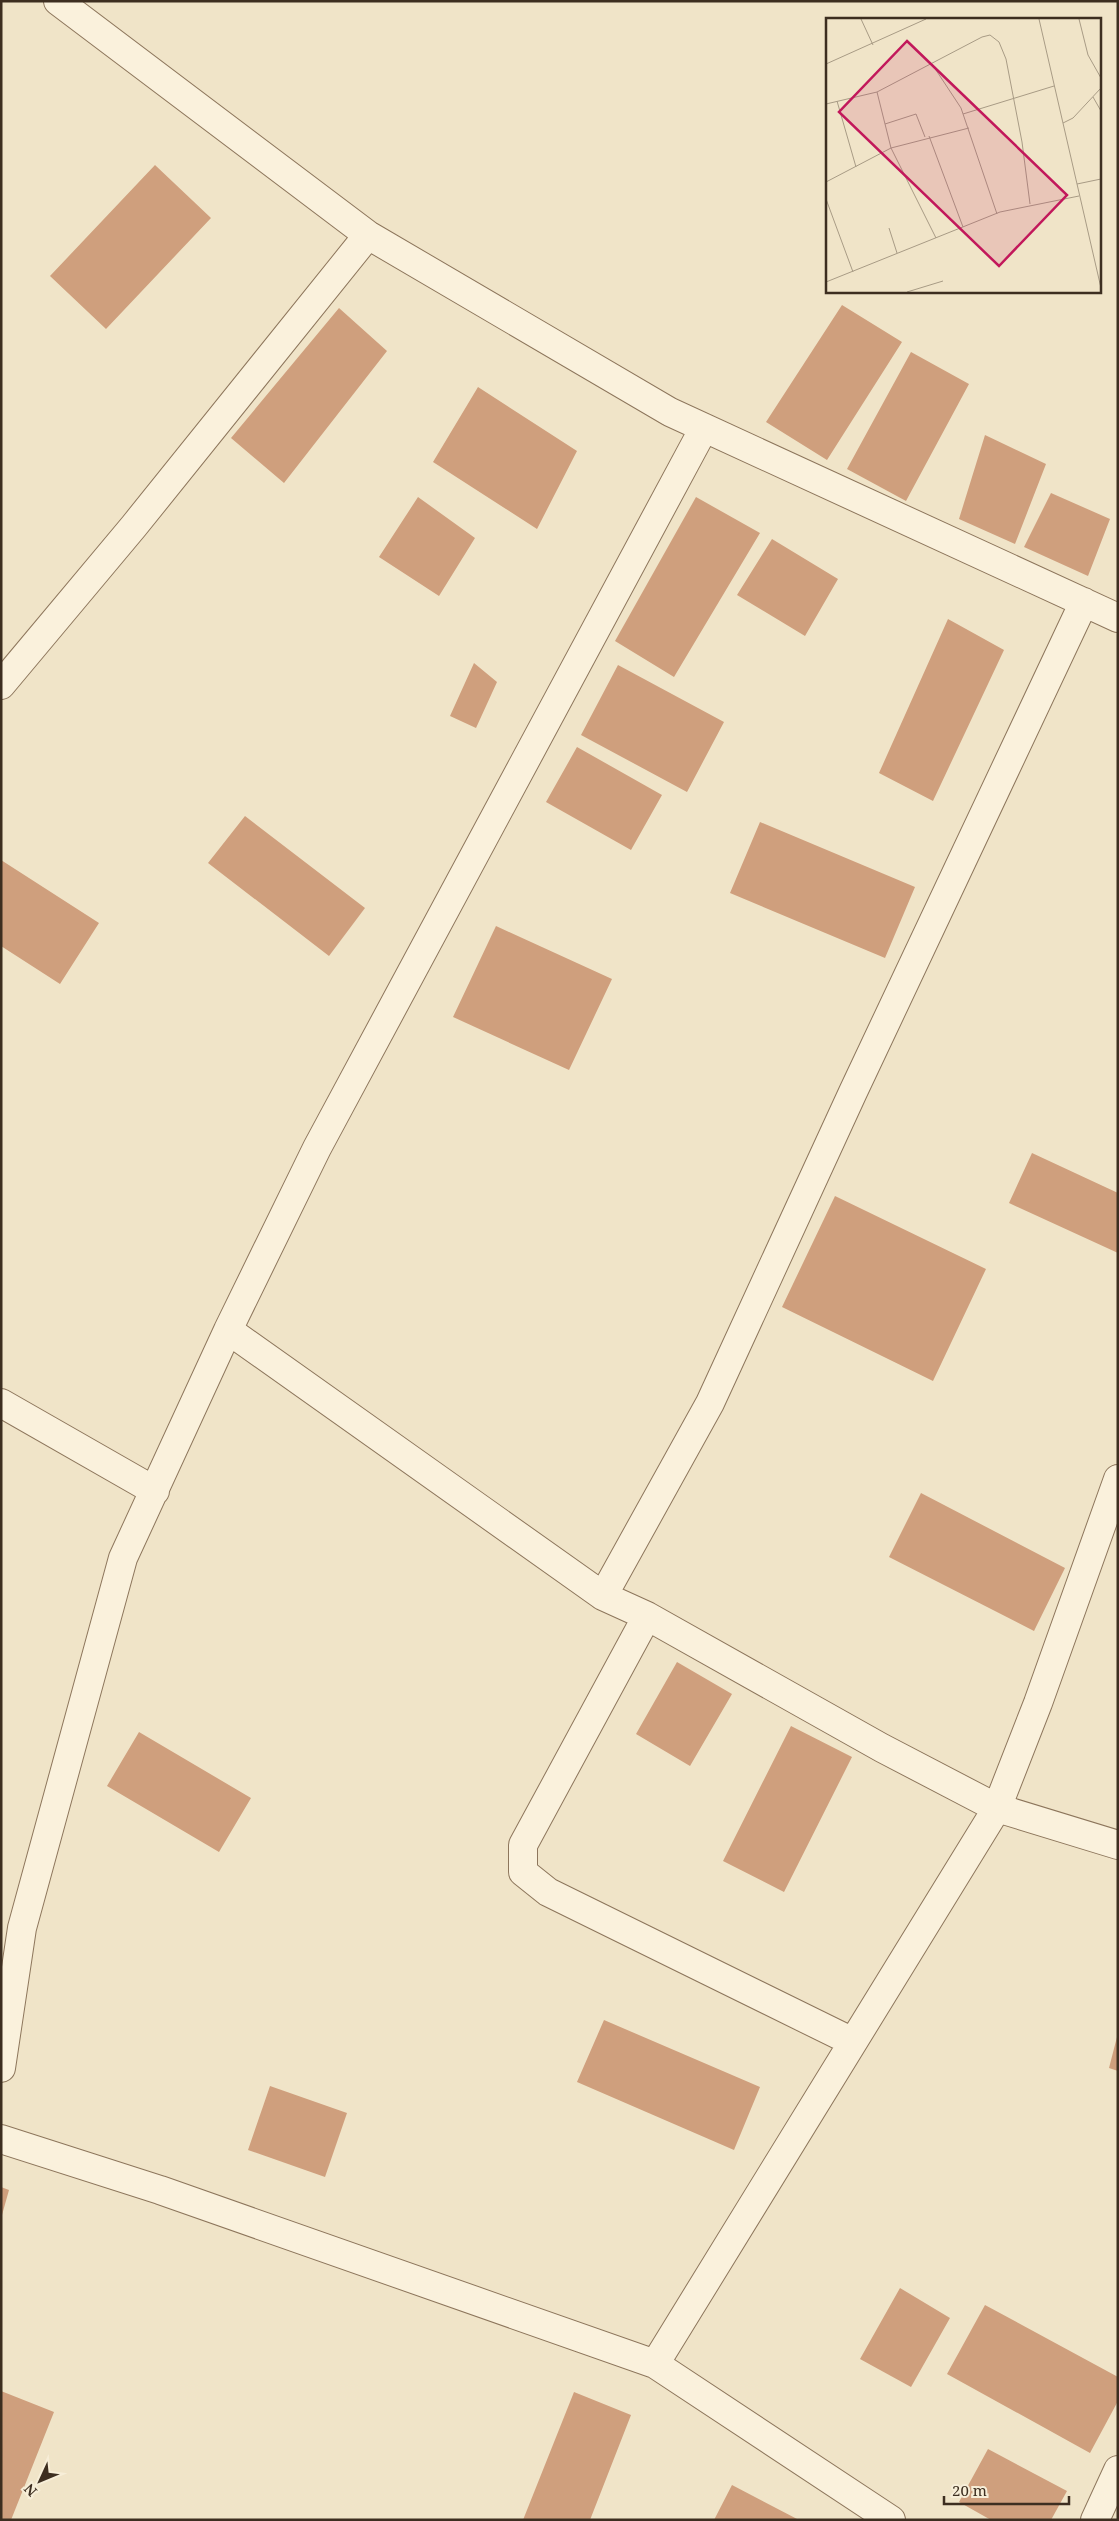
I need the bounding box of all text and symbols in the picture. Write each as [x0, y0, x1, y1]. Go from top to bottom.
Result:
inset map [826, 18, 1102, 292]
north arrow [15, 2456, 65, 2506]
scale bar [944, 2474, 1069, 2506]
text: N [20, 2480, 41, 2501]
text: 20 m [952, 2480, 987, 2500]

